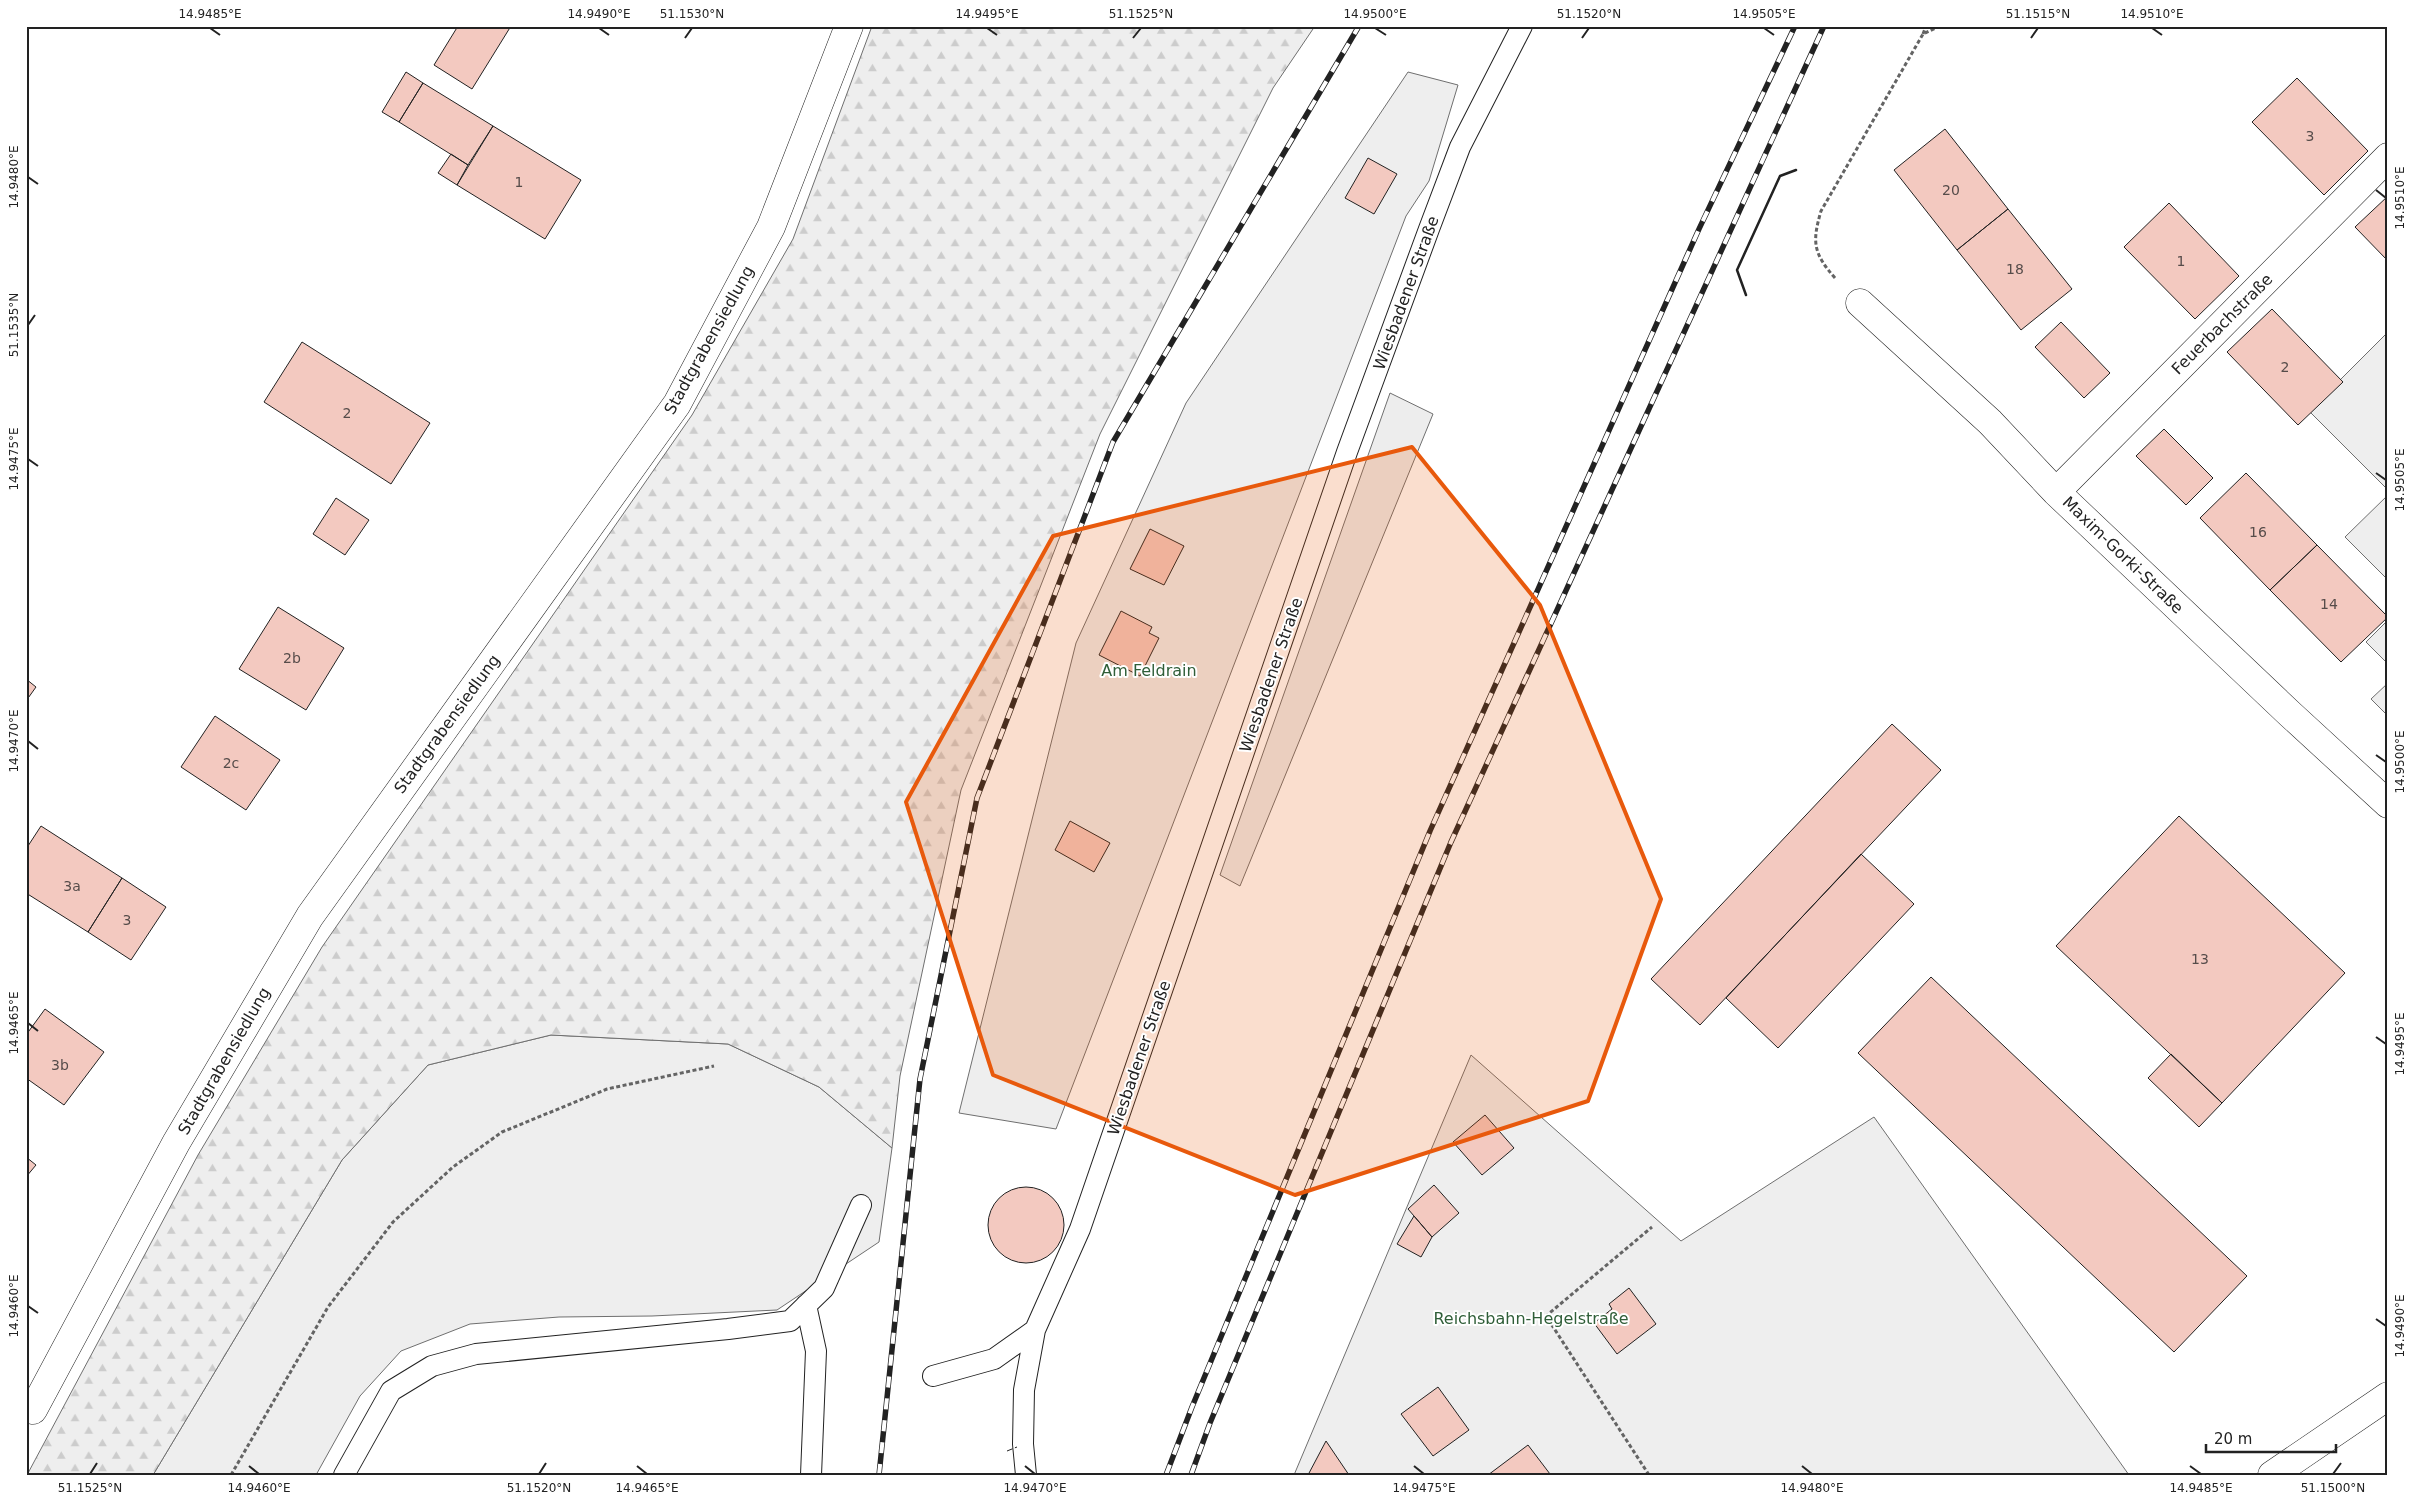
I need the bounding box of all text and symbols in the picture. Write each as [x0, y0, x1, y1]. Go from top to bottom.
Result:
text: 14.9485°E [178, 7, 242, 21]
text: 14.9490°E [567, 7, 631, 21]
text: 51.1530°N [660, 7, 724, 21]
text: 14.9495°E [955, 7, 1019, 21]
text: 51.1525°N [1109, 7, 1173, 21]
text: 14.9500°E [1343, 7, 1407, 21]
text: 51.1520°N [1557, 7, 1621, 21]
text: 14.9505°E [1732, 7, 1796, 21]
text: 51.1515°N [2006, 7, 2070, 21]
text: 14.9510°E [2120, 7, 2184, 21]
house number: 3 [2306, 128, 2314, 144]
text: 14.9480°E [7, 145, 21, 209]
text: 14.9510°E [2393, 166, 2407, 230]
house number: 1 [515, 174, 523, 190]
house number: 20 [1942, 182, 1960, 198]
street label: Wiesbadener Straße [1369, 213, 1443, 373]
house number: 1 [2177, 253, 2185, 269]
house number: 18 [2006, 261, 2024, 277]
street label: Stadtgrabensiedlung [660, 262, 758, 418]
street label: Feuerbachstraße [2168, 270, 2276, 378]
text: 51.1535°N [7, 293, 21, 357]
house number: 2 [2281, 359, 2289, 375]
house number: 2 [343, 405, 351, 421]
text: 14.9475°E [7, 427, 21, 491]
text: 14.9505°E [2393, 448, 2407, 512]
street label: Maxim-Gorki-Straße [2059, 492, 2187, 618]
house number: 16 [2249, 524, 2267, 540]
street label: Wiesbadener Straße [1236, 595, 1306, 755]
house number: 14 [2320, 596, 2338, 612]
house number: 2b [283, 650, 301, 666]
street label: Stadtgrabensiedlung [390, 651, 504, 797]
park label: Am Feldrain [1101, 661, 1197, 680]
text: 14.9470°E [7, 709, 21, 773]
text: 14.9500°E [2393, 730, 2407, 794]
house number: 2c [223, 755, 239, 771]
house number: 3a [63, 878, 81, 894]
house number: 3 [123, 912, 131, 928]
house number: 13 [2191, 951, 2209, 967]
street label: Wiesbadener Straße [1104, 978, 1174, 1138]
street label: Stadtgrabensiedlung [174, 984, 274, 1138]
text: 14.9465°E [7, 991, 21, 1055]
text: 14.9495°E [2393, 1012, 2407, 1076]
house number: 3b [51, 1057, 69, 1073]
text: 14.9460°E [7, 1274, 21, 1338]
text: 14.9490°E [2393, 1294, 2407, 1358]
park label: Reichsbahn-Hegelstraße [1433, 1309, 1629, 1328]
scale bar [2206, 1421, 2336, 1453]
text: 20 m [2214, 1430, 2252, 1448]
text: 51.1525°N [58, 1481, 122, 1495]
text: 14.9460°E [227, 1481, 291, 1495]
text: 51.1520°N [507, 1481, 571, 1495]
text: 14.9465°E [615, 1481, 679, 1495]
text: 14.9470°E [1003, 1481, 1067, 1495]
text: 14.9475°E [1392, 1481, 1456, 1495]
text: 14.9480°E [1780, 1481, 1844, 1495]
text: 14.9485°E [2169, 1481, 2233, 1495]
text: 51.1500°N [2301, 1481, 2365, 1495]

